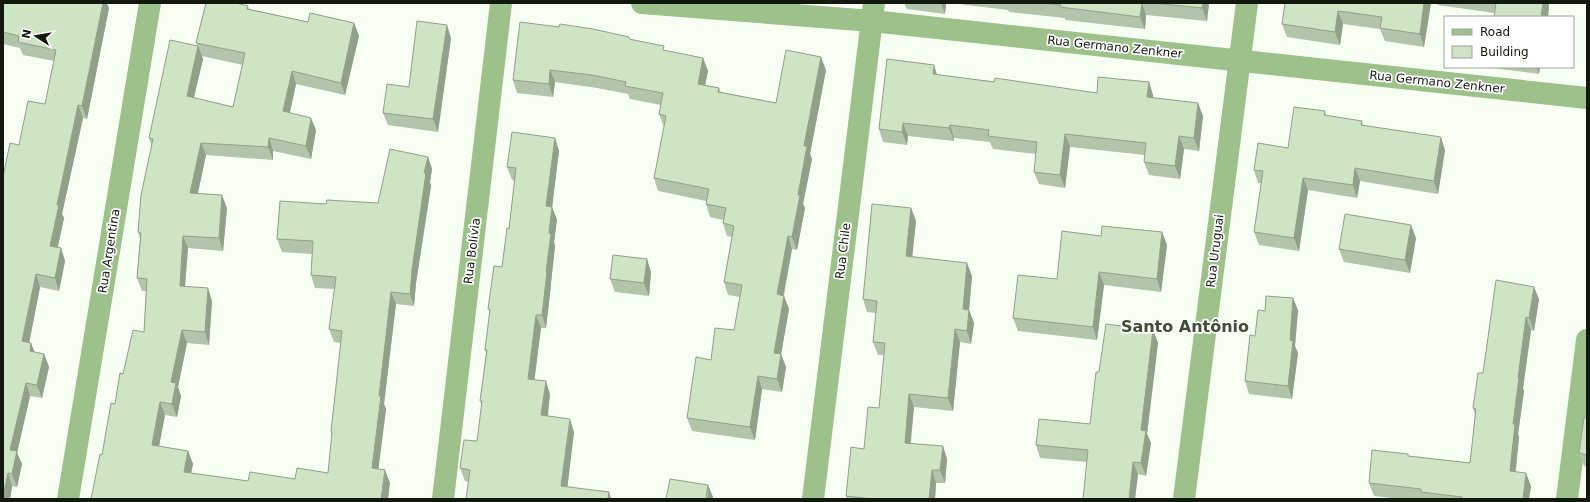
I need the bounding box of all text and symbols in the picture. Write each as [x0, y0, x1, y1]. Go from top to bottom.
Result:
north arrow [16, 16, 56, 56]
legend [1444, 16, 1574, 68]
text: Road [1480, 25, 1510, 39]
text: N [19, 28, 34, 40]
street label: Rua Germano Zenkner [1047, 33, 1183, 61]
text: Building [1480, 45, 1529, 59]
street label: Rua Germano Zenkner [1369, 68, 1505, 96]
street label: Rua Argentina [95, 208, 123, 294]
street label: Rua Uruguai [1204, 214, 1226, 288]
street label: Rua Bolívia [461, 217, 483, 285]
street label: Rua Chile [833, 222, 853, 280]
district label: Santo Antônio [1121, 317, 1249, 336]

